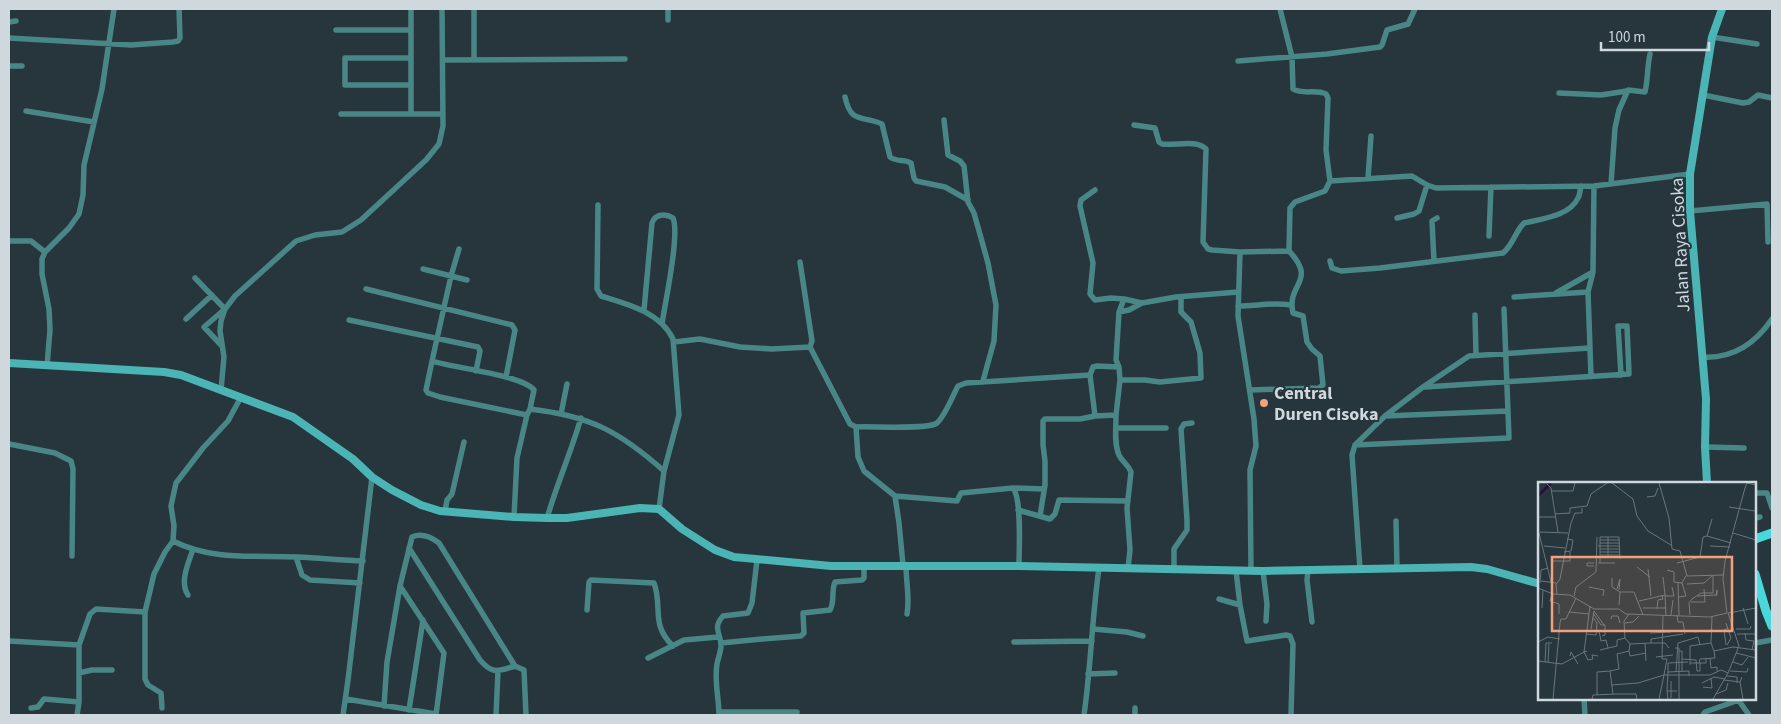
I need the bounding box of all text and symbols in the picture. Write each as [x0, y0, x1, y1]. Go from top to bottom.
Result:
scale bar [1601, 20, 1708, 52]
text: 100 m [1608, 27, 1646, 48]
street label: Jalan Raya Cisoka [1664, 177, 1697, 313]
place label: Central Duren Cisoka [1274, 381, 1378, 427]
marker: Central Duren Cisoka [1258, 397, 1270, 409]
inset map [1538, 482, 1756, 699]

